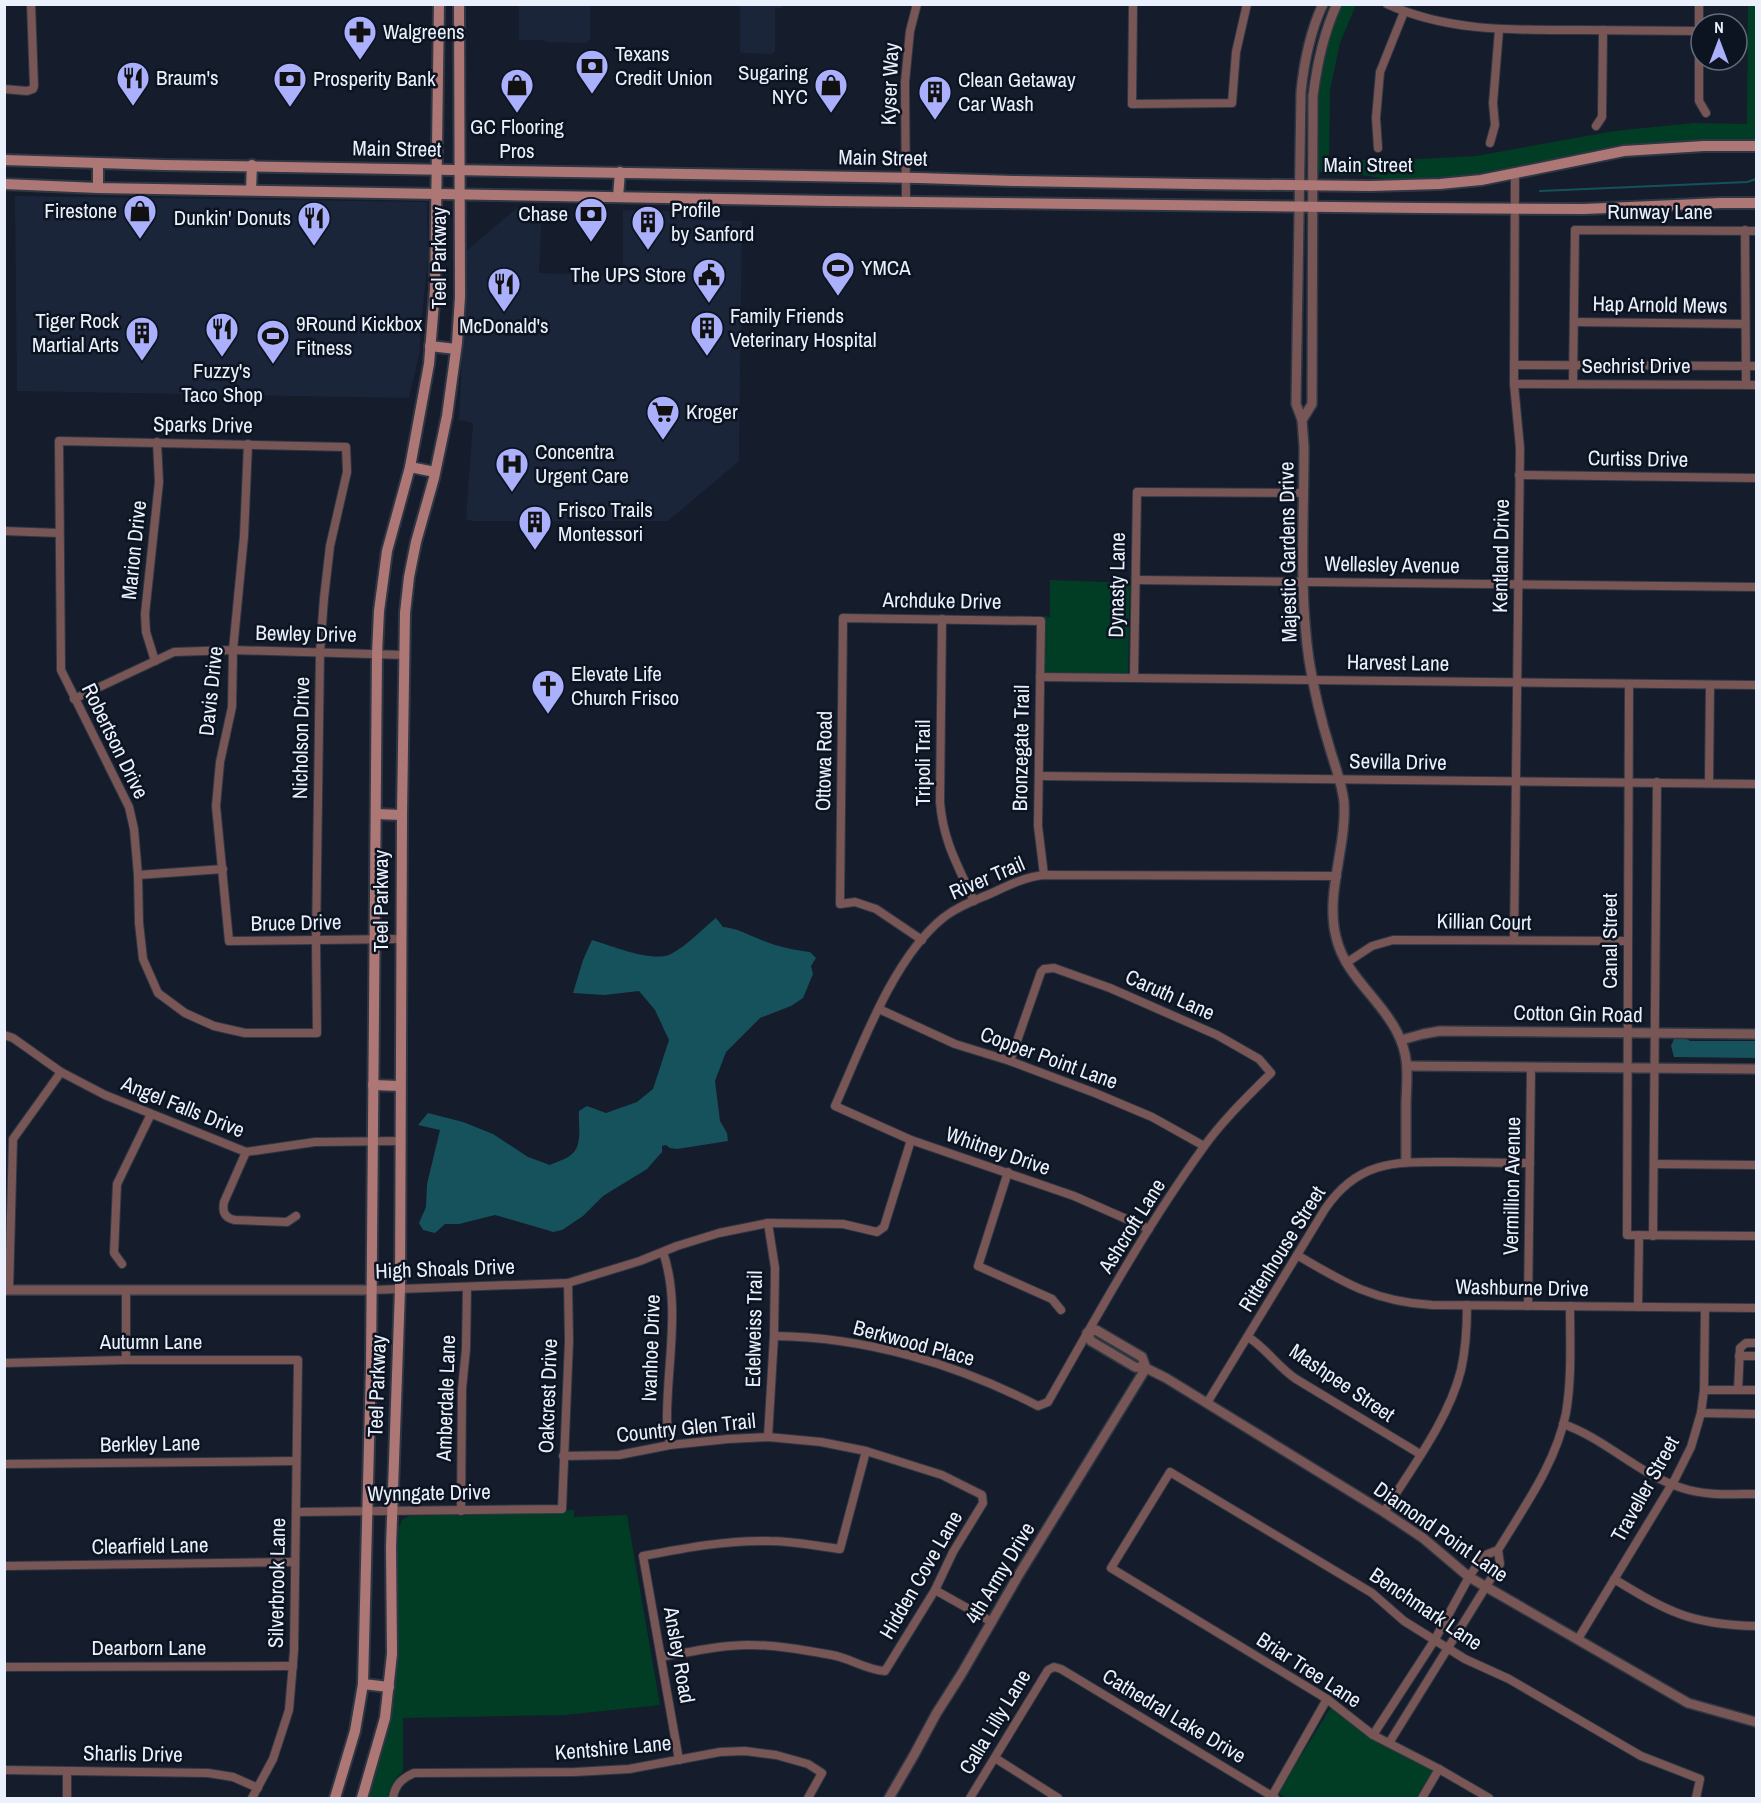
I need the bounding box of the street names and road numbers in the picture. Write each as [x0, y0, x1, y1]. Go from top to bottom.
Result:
street label: Kyser Way [874, 42, 905, 126]
street label: Main Street [352, 133, 442, 164]
street label: Main Street [838, 142, 928, 173]
street label: Main Street [1323, 150, 1413, 179]
street label: Runway Lane [1607, 197, 1713, 226]
street label: Teel Parkway [424, 206, 453, 309]
street label: Hap Arnold Mews [1592, 289, 1728, 320]
street label: Sechrist Drive [1581, 351, 1691, 380]
street label: Sparks Drive [153, 409, 253, 440]
street label: Curtiss Drive [1588, 443, 1688, 474]
street label: Majestic Gardens Drive [1271, 461, 1304, 643]
street label: Marion Drive [114, 499, 153, 601]
street label: Kentland Drive [1485, 499, 1516, 613]
street label: Dynasty Lane [1101, 532, 1132, 638]
street label: Wellesley Avenue [1324, 549, 1460, 580]
street label: Archduke Drive [881, 585, 1002, 616]
street label: Bewley Drive [255, 618, 357, 649]
street label: Davis Drive [191, 645, 230, 737]
street label: Harvest Lane [1347, 647, 1449, 678]
street label: Nicholson Drive [285, 676, 316, 799]
street label: Robertson Drive [75, 678, 156, 803]
street label: Bronzegate Trail [1005, 685, 1036, 811]
street label: Ottowa Road [808, 710, 839, 811]
street label: Tripoli Trail [908, 720, 937, 806]
street label: Sevilla Drive [1349, 746, 1447, 777]
street label: Teel Parkway [366, 849, 395, 952]
street label: River Trail [945, 849, 1029, 906]
street label: Canal Street [1595, 893, 1624, 989]
street label: Killian Court [1436, 906, 1532, 937]
street label: Bruce Drive [250, 907, 342, 938]
street label: Caruth Lane [1121, 962, 1219, 1027]
street label: Cotton Gin Road [1513, 998, 1643, 1029]
street label: Copper Point Lane [976, 1019, 1122, 1096]
street label: Angel Falls Drive [116, 1068, 249, 1144]
street label: Vermillion Avenue [1496, 1116, 1527, 1255]
street label: Whitney Drive [942, 1119, 1054, 1182]
street label: Ashcroft Lane [1091, 1173, 1172, 1279]
street label: Rittenhouse Street [1231, 1180, 1332, 1317]
street label: High Shoals Drive [375, 1252, 515, 1285]
street label: Edelweiss Trail [738, 1270, 769, 1388]
street label: Washburne Drive [1455, 1272, 1589, 1303]
street label: Ivanhoe Drive [634, 1294, 667, 1402]
street label: Berkwood Place [850, 1312, 978, 1373]
street label: Autumn Lane [99, 1327, 202, 1356]
street label: Teel Parkway [360, 1334, 393, 1438]
street label: Amberdale Lane [429, 1334, 462, 1463]
street label: Mashpee Street [1284, 1337, 1401, 1429]
street label: Oakcrest Drive [531, 1338, 564, 1454]
street label: Country Glen Trail [615, 1406, 757, 1449]
street label: Berkley Lane [99, 1428, 200, 1459]
street label: Traveller Street [1604, 1430, 1686, 1547]
street label: Diamond Point Lane [1368, 1474, 1514, 1589]
street label: Wynngate Drive [367, 1477, 491, 1508]
street label: Hidden Cove Lane [872, 1505, 969, 1644]
street label: 4th Army Drive [958, 1516, 1041, 1629]
street label: Silverbrook Lane [261, 1518, 292, 1648]
street label: Clearfield Lane [91, 1530, 209, 1561]
street label: Benchmark Lane [1364, 1560, 1488, 1657]
street label: Ansley Road [657, 1603, 702, 1706]
street label: Briar Tree Lane [1251, 1625, 1367, 1714]
street label: Dearborn Lane [92, 1633, 206, 1662]
street label: Cathedral Lake Drive [1097, 1661, 1251, 1770]
street label: Calla Lilly Lane [952, 1664, 1037, 1780]
street label: Kentshire Lane [554, 1728, 672, 1767]
street label: Sharlis Drive [83, 1738, 183, 1769]

